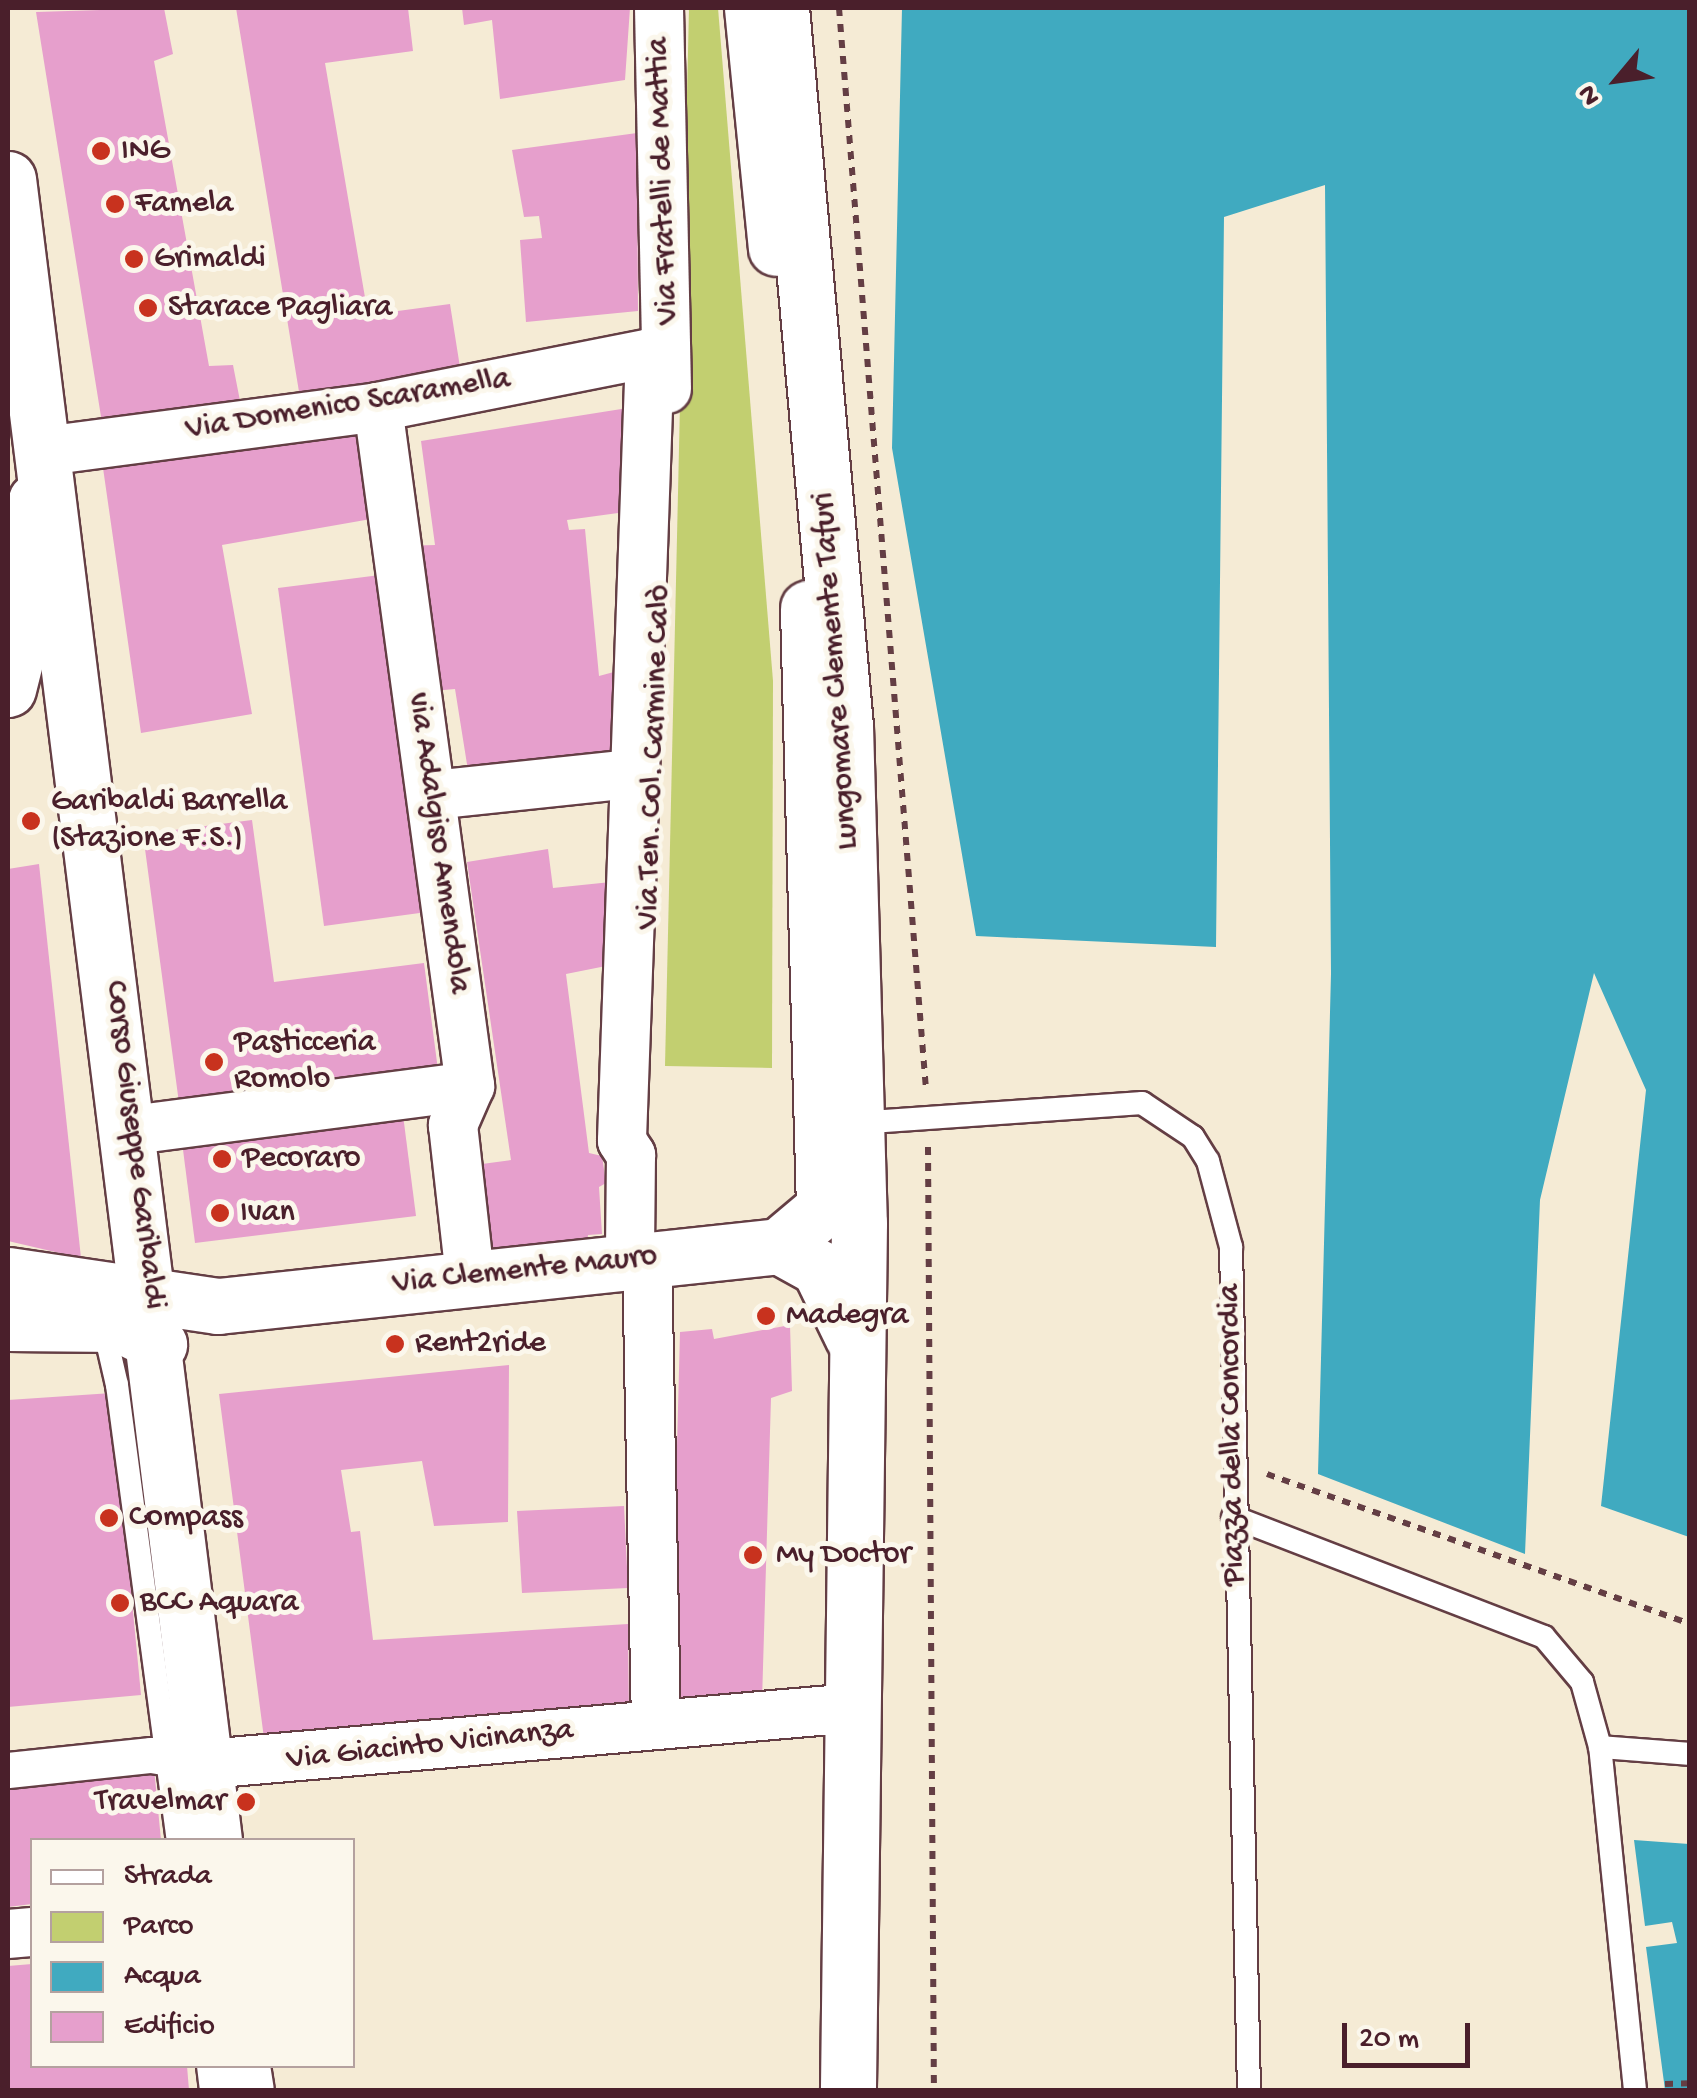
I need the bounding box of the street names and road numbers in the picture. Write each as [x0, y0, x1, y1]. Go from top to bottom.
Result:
street label: Via Fratelli de Mattia [640, 37, 688, 325]
street label: Via Domenico Scaramella [183, 360, 513, 450]
street label: Lungomare Clemente Tafuri [805, 491, 869, 851]
street label: Via Ten. Col. Carmine Calò [630, 584, 680, 930]
street label: via Adalgiso Amendola [398, 690, 478, 996]
street label: Corso Giuseppe Garibaldi [95, 978, 173, 1312]
street label: Via Clemente Mauro [391, 1238, 659, 1304]
street label: Piazza della Concordia [1211, 1284, 1255, 1586]
street label: Via Giacinto Vicinanza [285, 1712, 575, 1780]

